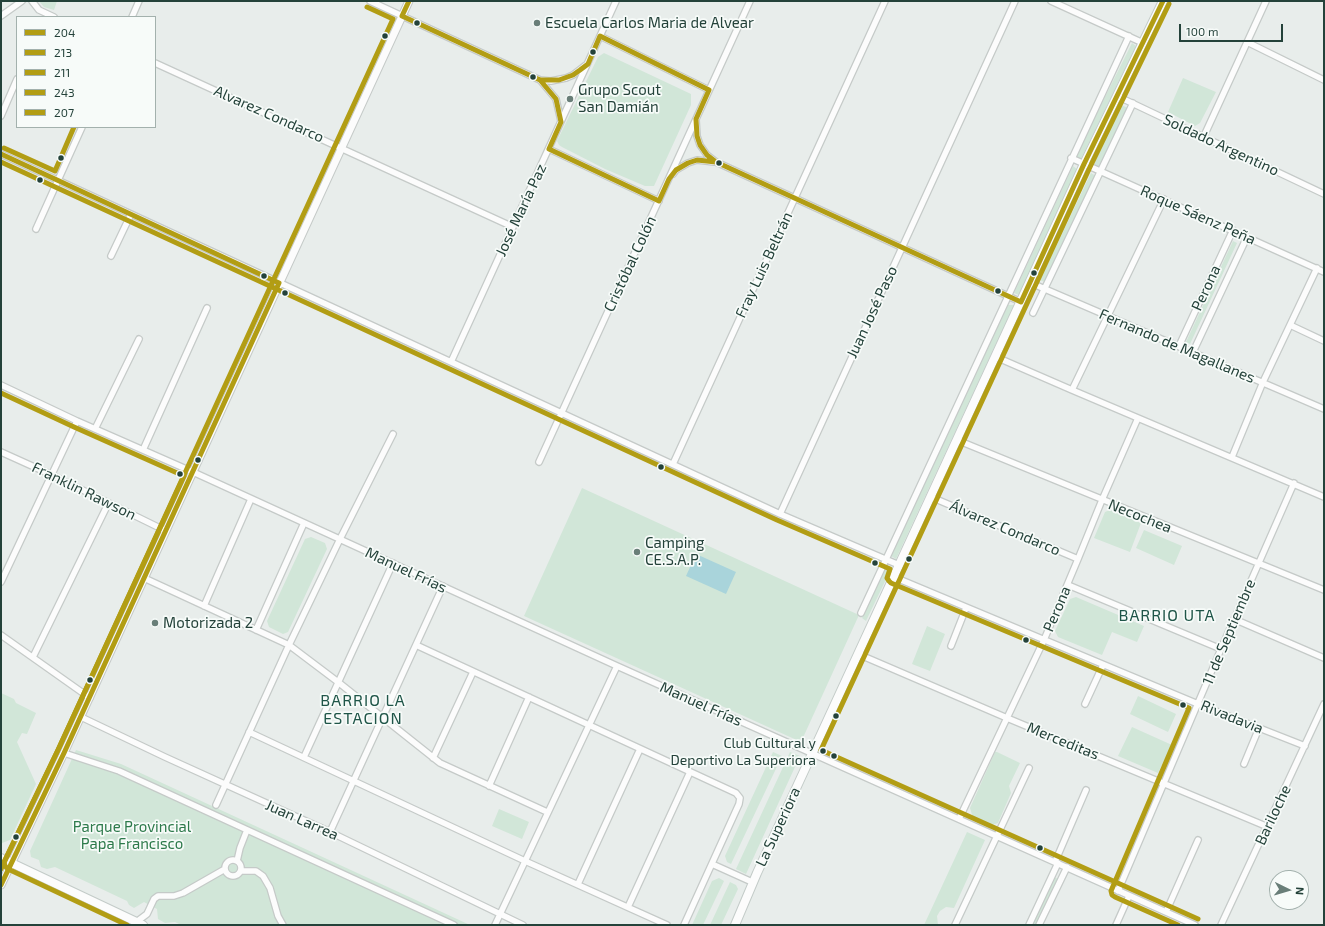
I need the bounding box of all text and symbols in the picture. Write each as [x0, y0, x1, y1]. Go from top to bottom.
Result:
place label: Escuela Carlos Maria de Alvear [545, 14, 754, 32]
legend [16, 16, 156, 128]
scale bar [1181, 16, 1285, 42]
unlabelled marker [412, 18, 422, 28]
marker: Escuela Carlos Maria de Alvear [532, 18, 542, 28]
text: 100 m [1186, 24, 1218, 38]
text: 204 [54, 25, 75, 39]
unlabelled marker [380, 31, 390, 41]
text: 213 [54, 45, 72, 59]
unlabelled marker [588, 47, 598, 57]
text: 211 [54, 65, 70, 79]
unlabelled marker [528, 72, 538, 82]
place label: Grupo Scout San Damián [578, 81, 661, 116]
street label: Alvarez Condarco [211, 82, 327, 146]
text: 243 [54, 85, 75, 99]
marker: Grupo Scout San Damián [565, 94, 575, 104]
text: 207 [54, 105, 74, 119]
street label: Soldado Argentino [1160, 110, 1282, 180]
unlabelled marker [56, 153, 66, 163]
unlabelled marker [714, 158, 724, 168]
street label: José María Paz [492, 161, 550, 259]
unlabelled marker [35, 175, 45, 185]
street label: Roque Sáenz Peña [1138, 181, 1258, 249]
street label: Fray Luis Beltrán [732, 209, 796, 321]
street label: Cristóbal Colón [600, 213, 660, 315]
street label: Perona [1188, 262, 1224, 314]
street label: Juan José Paso [843, 263, 901, 361]
unlabelled marker [1029, 268, 1039, 278]
unlabelled marker [259, 271, 269, 281]
unlabelled marker [993, 286, 1003, 296]
unlabelled marker [280, 288, 290, 298]
street label: Fernando de Magallanes [1096, 305, 1258, 387]
unlabelled marker [193, 455, 203, 465]
street label: Franklin Rawson [29, 458, 139, 524]
unlabelled marker [656, 462, 666, 472]
unlabelled marker [175, 469, 185, 479]
street label: Necochea [1106, 495, 1174, 537]
street label: Álvarez Condarco [947, 497, 1063, 559]
place label: Camping CE.S.A.P. [645, 534, 704, 569]
street label: Manuel Frías [362, 543, 450, 597]
marker: Camping CE.S.A.P. [632, 547, 642, 557]
unlabelled marker [904, 554, 914, 564]
unlabelled marker [870, 558, 880, 568]
street label: 11 de Septiembre [1199, 576, 1259, 688]
street label: Perona [1039, 583, 1075, 635]
district label: BARRIO UTA [1118, 606, 1216, 626]
place label: Motorizada 2 [163, 614, 253, 632]
marker: Motorizada 2 [150, 618, 160, 628]
unlabelled marker [1021, 635, 1031, 645]
unlabelled marker [85, 675, 95, 685]
street label: Manuel Frías [657, 678, 745, 730]
district label: BARRIO LA ESTACION [320, 691, 406, 729]
street label: Rivadavia [1198, 696, 1266, 738]
unlabelled marker [1178, 700, 1188, 710]
unlabelled marker [831, 711, 841, 721]
street label: Merceditas [1024, 718, 1102, 764]
place label: Club Cultural y Deportivo La Superiora [670, 735, 816, 768]
marker: Club Cultural y Deportivo La Superiora [818, 746, 828, 756]
unlabelled marker [829, 751, 839, 761]
street label: Bariloche [1251, 782, 1295, 848]
street label: La Superiora [752, 784, 804, 870]
street label: Juan Larrea [263, 796, 341, 844]
park label: Parque Provincial Papa Francisco [73, 818, 191, 853]
unlabelled marker [11, 832, 21, 842]
unlabelled marker [1035, 843, 1045, 853]
north arrow [1269, 870, 1309, 910]
text: N [1294, 886, 1307, 896]

